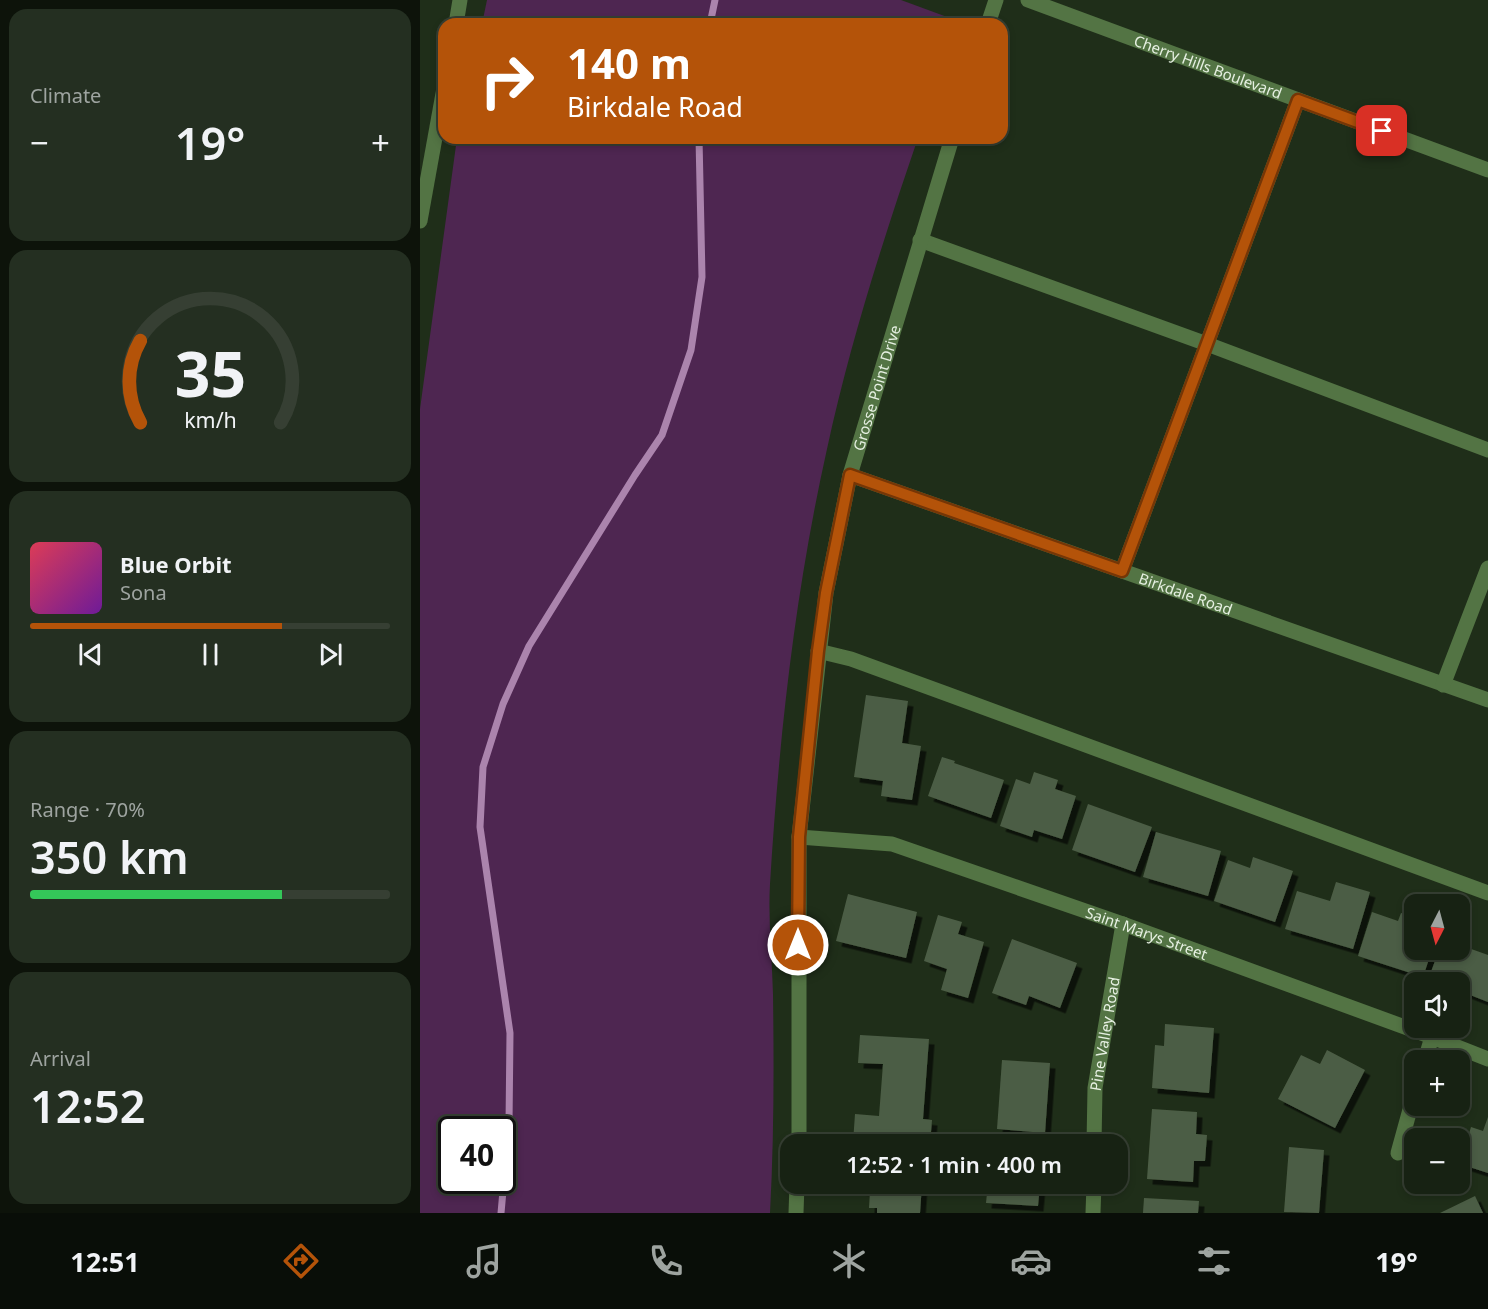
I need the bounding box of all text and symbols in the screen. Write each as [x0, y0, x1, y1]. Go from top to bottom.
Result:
street label: Cherry Hills Boulevard [1131, 30, 1285, 103]
text: 140 m [567, 34, 691, 91]
icon: right [468, 42, 546, 120]
text: Climate [30, 82, 101, 109]
text: Birkdale Road [567, 88, 743, 125]
pin [1356, 105, 1407, 156]
text: 19° [175, 112, 245, 173]
icon: arrive [1365, 114, 1398, 147]
text: − [30, 120, 49, 165]
text: + [371, 120, 390, 165]
street label: Grosse Point Drive [848, 322, 905, 453]
text: 35 [174, 330, 246, 415]
text: km/h [184, 405, 236, 434]
text: Blue Orbit [120, 549, 232, 579]
street label: Birkdale Road [1136, 568, 1235, 619]
text: Sona [120, 579, 167, 606]
icon: previous [74, 638, 107, 671]
icon: pause [194, 638, 227, 671]
icon: next [314, 638, 347, 671]
text: Range · 70% [30, 796, 145, 823]
text: 350 km [30, 826, 189, 887]
north arrow [1404, 894, 1470, 960]
map controls [1404, 894, 1470, 1194]
street label: Saint Marys Street [1083, 902, 1211, 964]
position arrow [766, 913, 830, 977]
button: sound [1404, 972, 1470, 1038]
street label: Pine Valley Road [1085, 975, 1124, 1092]
text: Arrival [30, 1045, 91, 1072]
button: + [1404, 1050, 1470, 1116]
text: 12:52 [30, 1075, 145, 1136]
speed limit sign: 40 [438, 1116, 516, 1194]
button: − [1404, 1128, 1470, 1194]
text: 12:52 · 1 min · 400 m [846, 1149, 1062, 1179]
icon: directions [280, 1240, 322, 1282]
icon: music [463, 1240, 505, 1282]
icon: phone [645, 1240, 687, 1282]
icon: climate [828, 1240, 870, 1282]
icon: car [1010, 1240, 1052, 1282]
icon: filters [1193, 1240, 1235, 1282]
text: 12:51 [70, 1243, 140, 1280]
text: 19° [1375, 1243, 1418, 1280]

